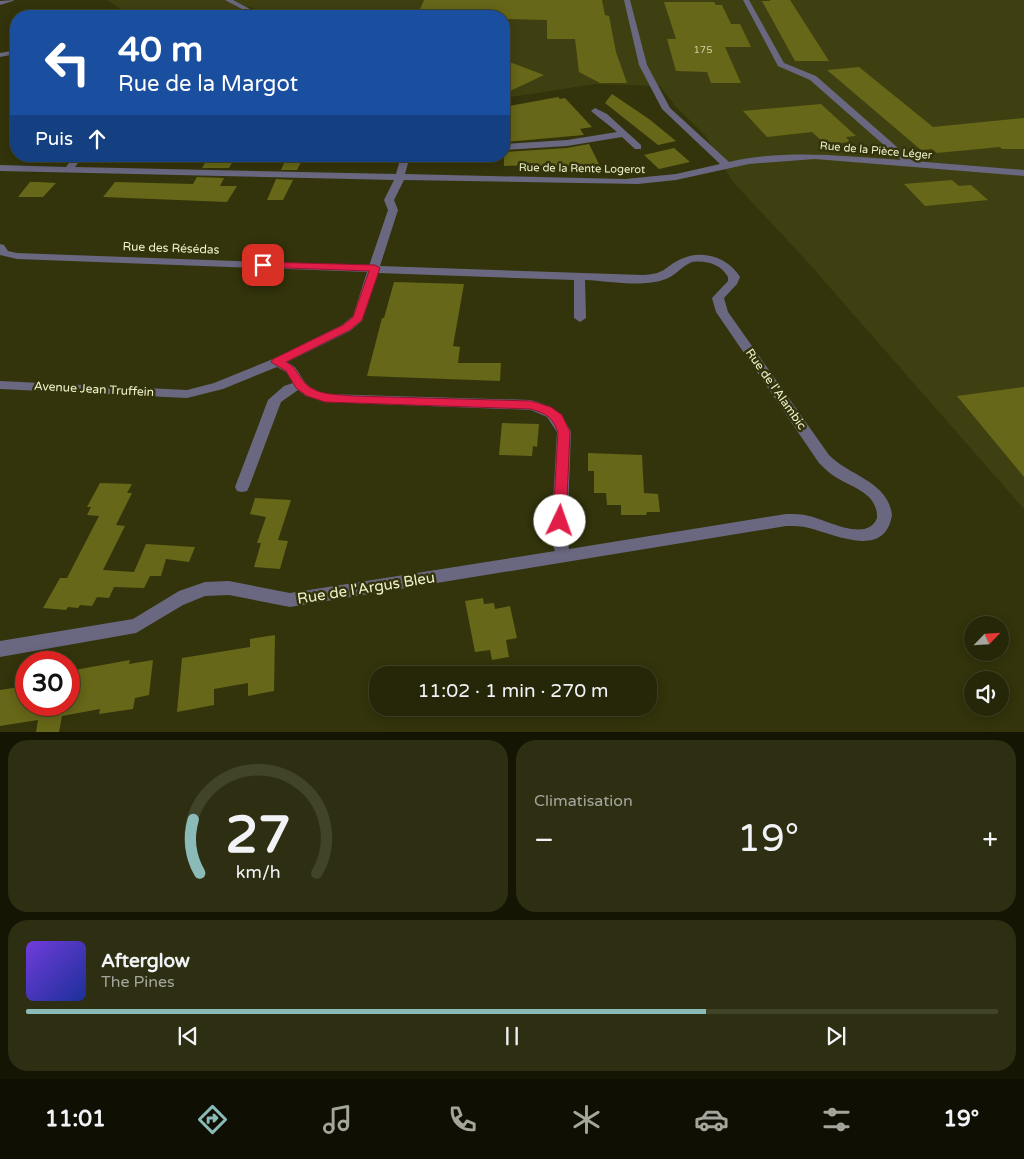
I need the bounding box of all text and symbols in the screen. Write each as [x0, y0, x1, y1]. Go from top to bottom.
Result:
text: 40 m [118, 29, 203, 71]
icon: left [35, 30, 100, 95]
house number: 175 [694, 44, 712, 56]
text: Rue de la Margot [118, 71, 298, 97]
icon: ahead [83, 125, 111, 153]
text: Puis [35, 128, 73, 150]
street label: Rue de la Pièce Léger [819, 139, 933, 162]
street label: Rue de la Rente Logerot [519, 161, 645, 176]
street label: Rue des Résédas [122, 239, 220, 257]
pin [242, 244, 284, 286]
icon: arrive [249, 251, 277, 279]
street label: Rue de l'Alambic [743, 346, 809, 432]
street label: Avenue Jean Truffein [34, 379, 154, 399]
position arrow [533, 494, 585, 546]
street label: Rue de l'Argus Bleu [296, 568, 436, 608]
north arrow [964, 616, 1009, 661]
map controls [964, 616, 1009, 716]
speed limit sign: 30 [15, 651, 80, 716]
button: sound [964, 671, 1009, 716]
text: 11:02 · 1 min · 270 m [417, 680, 609, 702]
text: Climatisation [534, 791, 633, 811]
text: 27 [225, 804, 291, 867]
text: 19° [737, 816, 799, 862]
text: − [534, 823, 554, 857]
text: + [982, 823, 998, 857]
text: km/h [236, 862, 280, 883]
text: Afterglow [101, 950, 190, 972]
text: The Pines [101, 972, 175, 992]
icon: previous [174, 1022, 202, 1050]
icon: pause [498, 1022, 526, 1050]
icon: next [822, 1022, 850, 1050]
icon: directions [195, 1102, 230, 1137]
icon: music [320, 1102, 355, 1137]
icon: phone [445, 1102, 480, 1137]
icon: climate [569, 1102, 604, 1137]
icon: car [694, 1102, 729, 1137]
icon: filters [819, 1102, 854, 1137]
text: 11:01 [45, 1106, 106, 1132]
text: 19° [943, 1106, 979, 1132]

